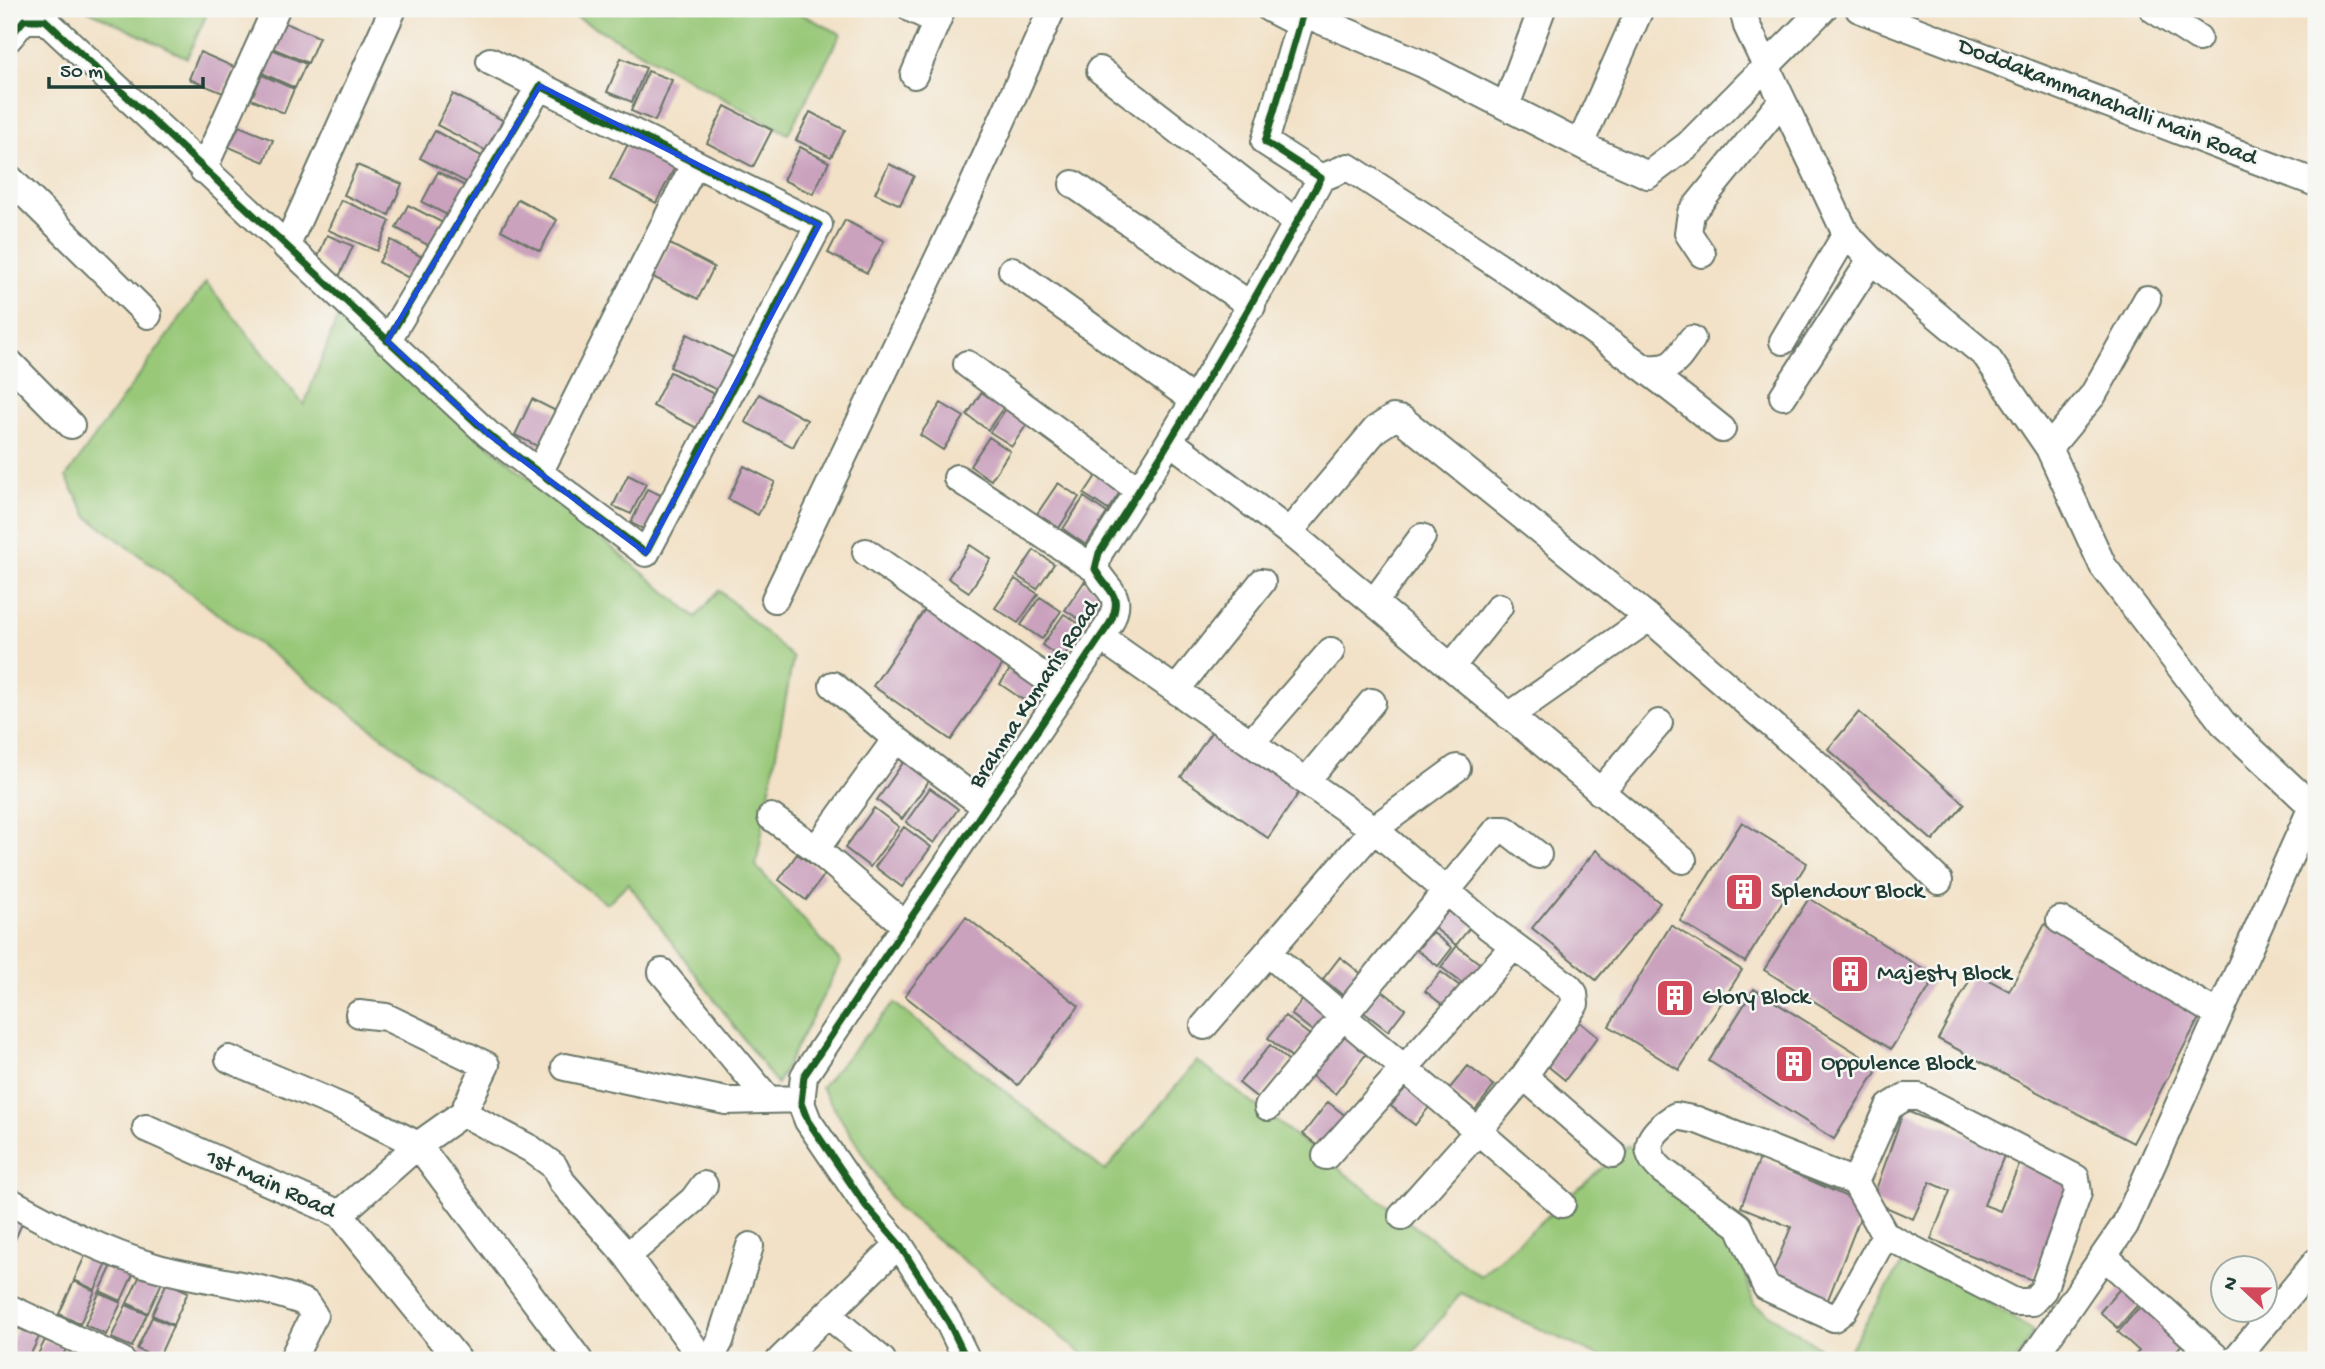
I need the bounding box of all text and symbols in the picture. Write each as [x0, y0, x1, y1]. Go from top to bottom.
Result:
street label: Doddakammanahalli Main Road [1951, 32, 2262, 174]
scale bar [49, 46, 203, 90]
text: 50 m [60, 61, 103, 86]
street label: Brahma Kumaris Road [963, 594, 1108, 795]
building icon: Splendour Block [1723, 871, 1765, 913]
place label: Splendour Block [1771, 878, 1926, 907]
building icon: Majesty Block [1829, 953, 1871, 995]
place label: Majesty Block [1877, 960, 2014, 989]
building icon: Glory Block [1654, 977, 1696, 1019]
place label: Glory Block [1702, 984, 1812, 1013]
building icon: Oppulence Block [1773, 1043, 1815, 1085]
place label: Oppulence Block [1821, 1050, 1977, 1079]
street label: 1st Main Road [200, 1143, 341, 1227]
north arrow [2210, 1254, 2280, 1324]
text: N [2218, 1274, 2244, 1294]

